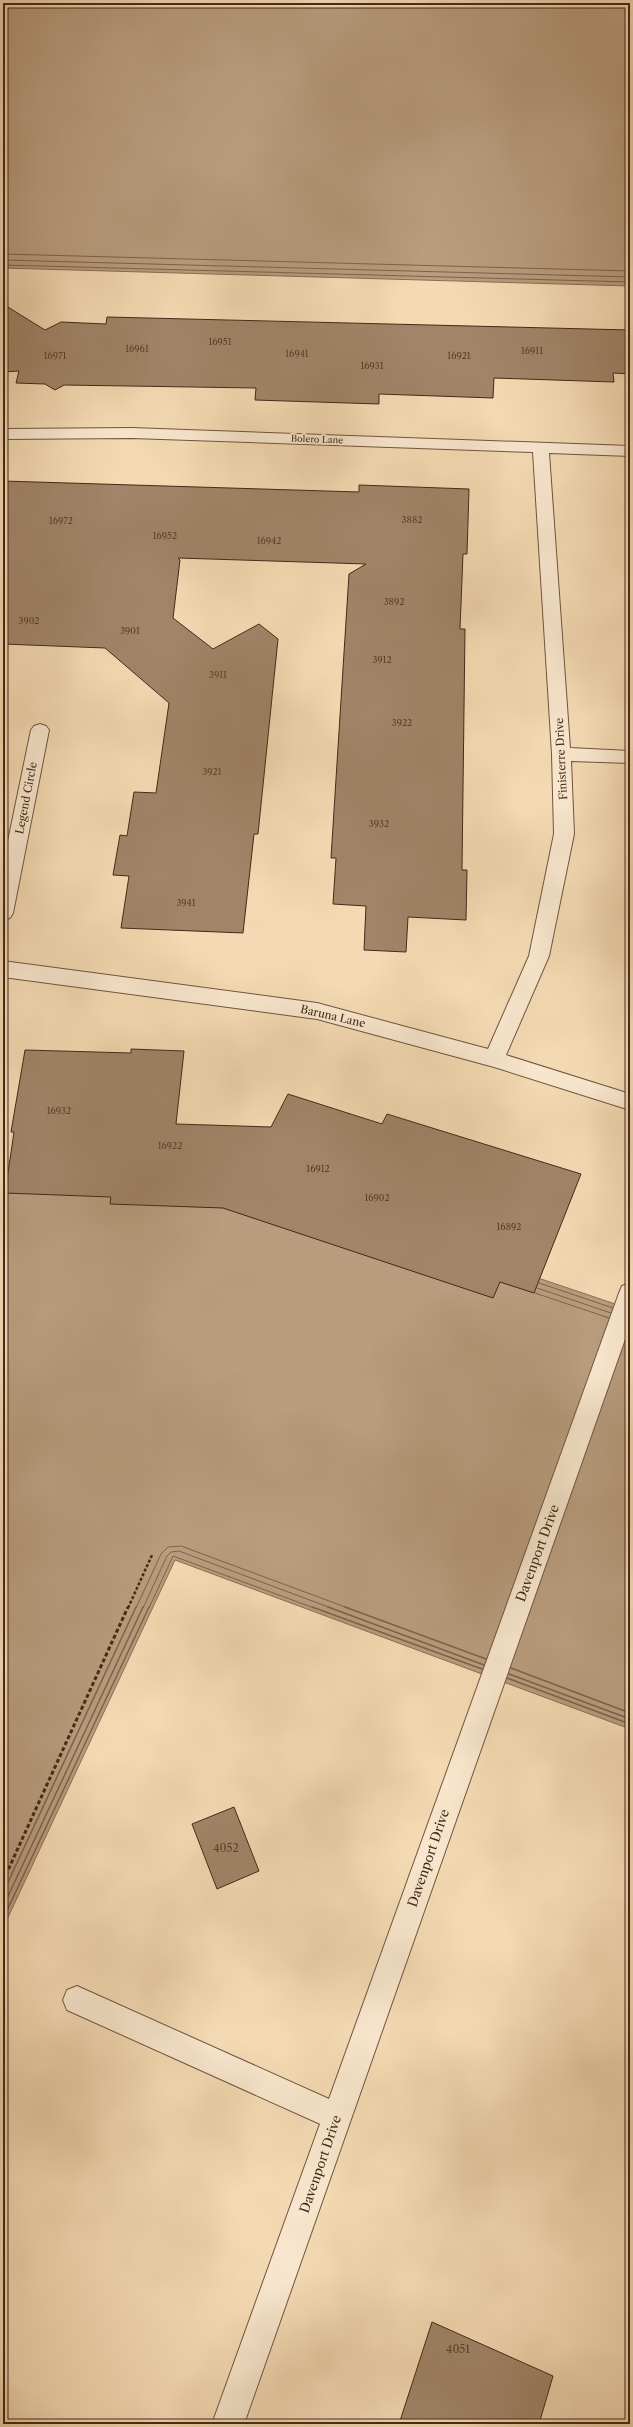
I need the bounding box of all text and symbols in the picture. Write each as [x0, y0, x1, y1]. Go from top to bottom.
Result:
house number: 16951 [209, 336, 232, 347]
house number: 16961 [125, 343, 149, 354]
house number: 16911 [521, 345, 543, 356]
house number: 16941 [285, 348, 309, 359]
house number: 16971 [44, 350, 66, 361]
house number: 16921 [447, 350, 471, 361]
house number: 16931 [360, 360, 384, 371]
street label: Bolero Lane [291, 433, 343, 445]
house number: 3882 [402, 514, 422, 525]
house number: 16972 [49, 515, 73, 526]
house number: 16952 [153, 530, 177, 541]
house number: 16942 [257, 535, 281, 546]
house number: 3892 [384, 596, 404, 607]
house number: 3902 [18, 615, 40, 626]
house number: 3901 [120, 625, 140, 636]
house number: 3912 [372, 654, 392, 665]
house number: 3911 [209, 669, 227, 680]
house number: 3922 [392, 717, 412, 728]
street label: Finisterre Drive [552, 718, 570, 800]
street label: Legend Circle [12, 761, 40, 835]
house number: 3921 [202, 766, 222, 777]
house number: 3932 [369, 818, 389, 829]
house number: 3941 [176, 897, 196, 908]
street label: Baruna Lane [299, 1002, 367, 1030]
house number: 16932 [47, 1105, 71, 1116]
house number: 16922 [158, 1140, 182, 1151]
house number: 16912 [306, 1163, 330, 1174]
house number: 16902 [364, 1192, 390, 1203]
house number: 16892 [497, 1221, 521, 1232]
street label: Davenport Drive [512, 1502, 562, 1604]
street label: Davenport Drive [404, 1807, 452, 1909]
house number: 4052 [213, 1841, 239, 1855]
street label: Davenport Drive [296, 2113, 344, 2215]
house number: 4051 [446, 2342, 470, 2356]

